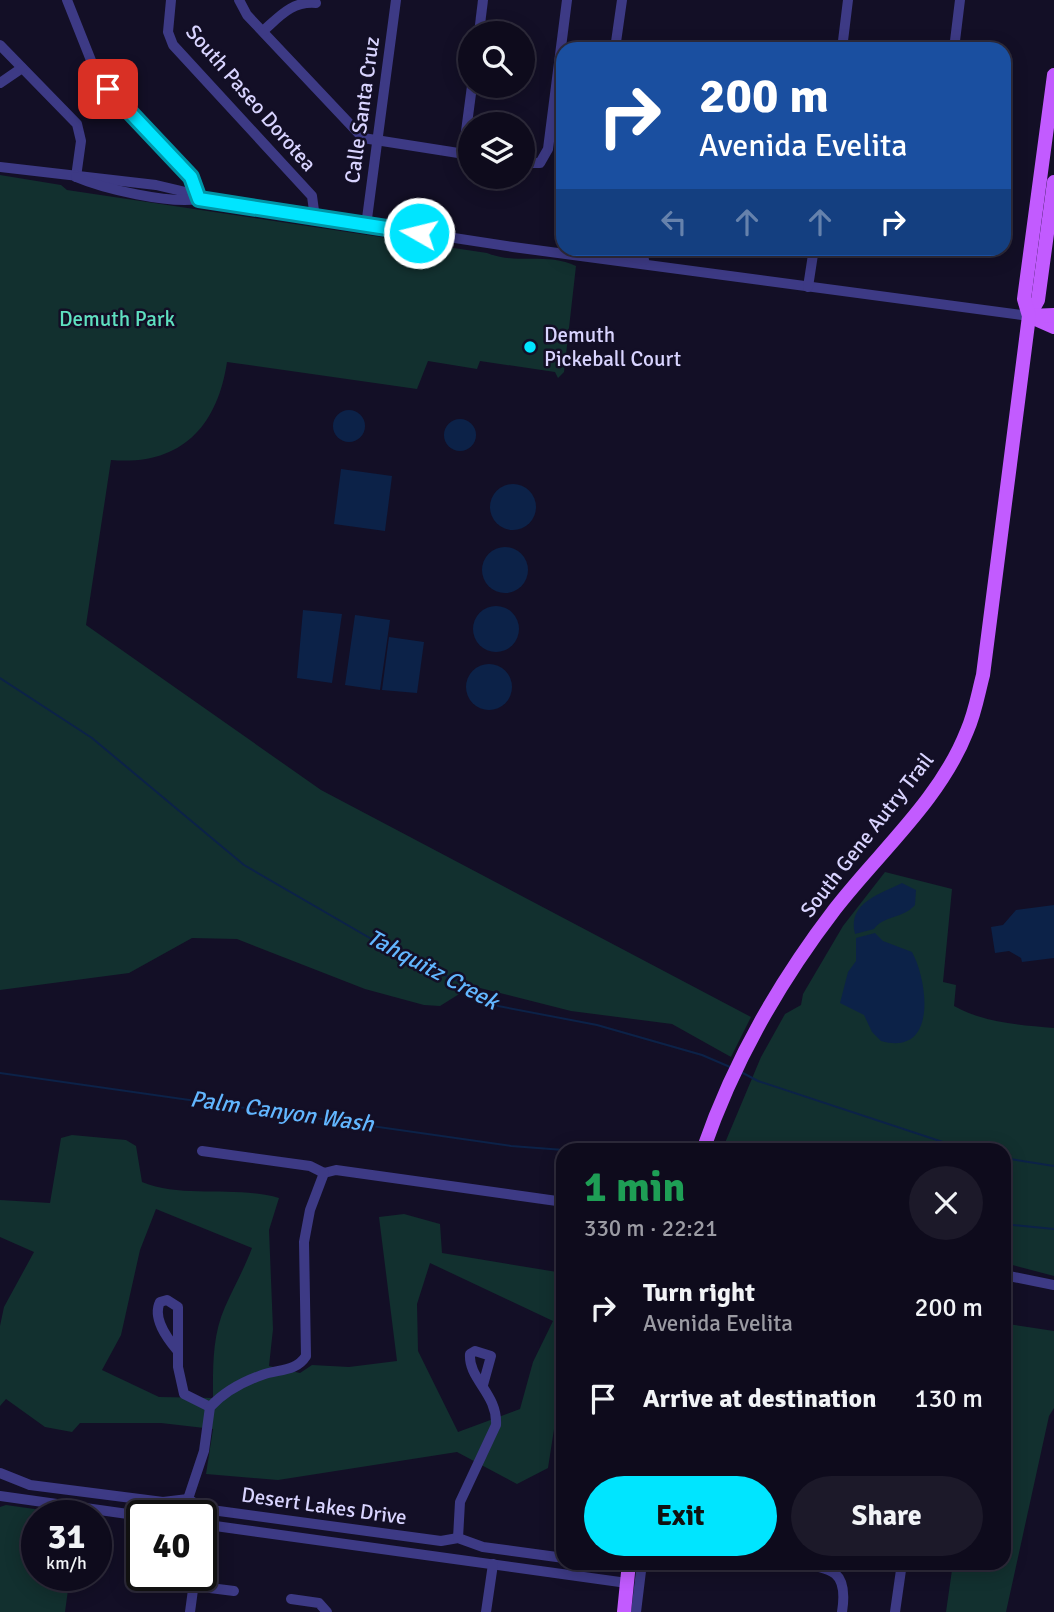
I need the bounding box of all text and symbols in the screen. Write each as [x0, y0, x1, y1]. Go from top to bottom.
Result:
street label: South Paseo Dorotea [180, 19, 322, 177]
map controls [458, 21, 535, 189]
button: search [458, 21, 535, 98]
street label: Calle Santa Cruz [339, 35, 385, 185]
pin [78, 59, 138, 119]
text: 200 m [699, 66, 829, 126]
icon: arrive [89, 70, 127, 108]
icon: right [584, 70, 675, 161]
button: layers [458, 112, 535, 189]
text: Avenida Evelita [699, 126, 908, 165]
position arrow [382, 196, 456, 270]
icon: left [655, 203, 693, 241]
icon: ahead [728, 203, 766, 241]
icon: ahead [801, 203, 839, 241]
icon: right [874, 203, 912, 241]
park label: Demuth Park [59, 306, 176, 332]
place label: Demuth Pickeball Court [544, 322, 681, 372]
marker: Demuth Pickeball Court [522, 339, 538, 355]
street label: South Gene Autry Trail [795, 748, 939, 922]
water label: Tahquitz Creek [362, 923, 506, 1017]
water label: Palm Canyon Wash [188, 1084, 377, 1139]
text: 1 min [584, 1162, 685, 1213]
button: close [909, 1166, 983, 1240]
text: 330 m · 22:21 [584, 1214, 718, 1243]
text: Turn right [643, 1277, 755, 1309]
icon: right [584, 1289, 622, 1327]
text: 200 m [914, 1292, 983, 1324]
text: Avenida Evelita [643, 1309, 793, 1338]
icon: arrive [584, 1380, 622, 1418]
text: Arrive at destination [643, 1383, 876, 1415]
text: 130 m [914, 1383, 983, 1415]
button: Exit [584, 1476, 777, 1556]
button: Share [791, 1476, 983, 1556]
street label: Desert Lakes Drive [240, 1482, 408, 1530]
speed limit sign: 40 [126, 1500, 217, 1591]
text: 31 [48, 1515, 85, 1558]
text: km/h [46, 1552, 87, 1574]

